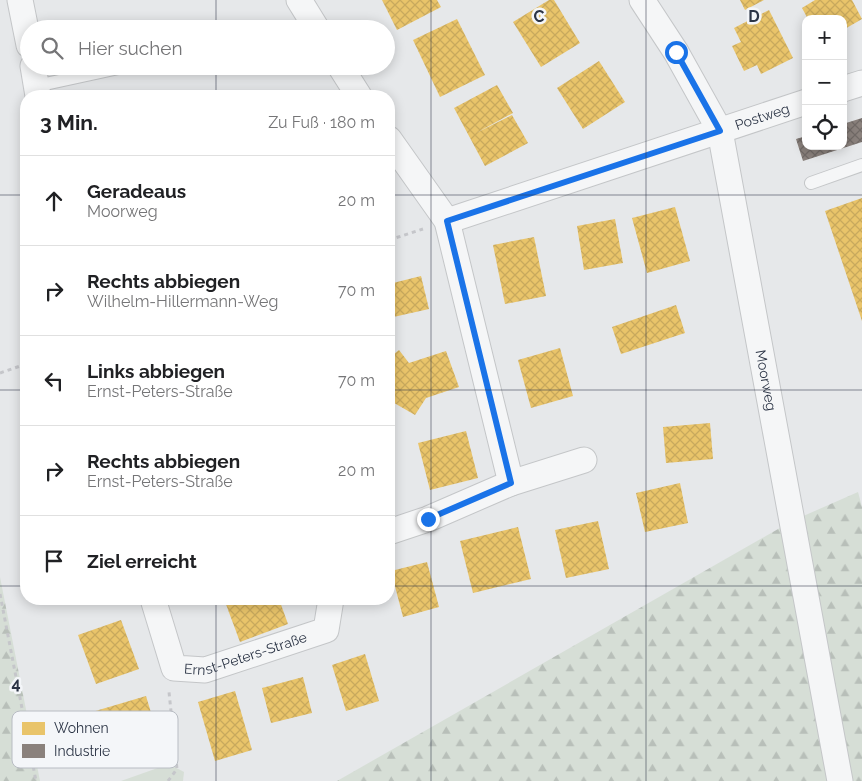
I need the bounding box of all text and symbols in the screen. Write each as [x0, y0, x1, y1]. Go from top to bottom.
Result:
text: C [534, 7, 545, 26]
text: D [748, 7, 760, 26]
map controls [802, 15, 847, 150]
button: + [802, 15, 847, 60]
search box [20, 20, 395, 75]
icon: search [38, 34, 66, 62]
text: Hier suchen [78, 37, 183, 59]
route start [665, 41, 688, 64]
button: − [802, 60, 847, 105]
street label: Postweg [733, 100, 791, 133]
button: locate [802, 105, 847, 150]
text: 3 Min. [40, 110, 98, 135]
text: Zu Fuß · 180 m [268, 113, 375, 132]
text: Geradeaus [87, 180, 186, 202]
icon: ahead [40, 187, 68, 215]
text: 20 m [338, 191, 375, 210]
text: Moorweg [87, 202, 158, 221]
text: Rechts abbiegen [87, 270, 240, 292]
icon: right [40, 277, 68, 305]
text: 70 m [338, 281, 375, 300]
text: Wilhelm-Hillermann-Weg [87, 292, 278, 311]
street label: Moorweg [753, 348, 779, 412]
text: Links abbiegen [87, 360, 225, 382]
icon: left [40, 367, 68, 395]
text: 70 m [338, 371, 375, 390]
text: Ernst-Peters-Straße [87, 382, 233, 401]
text: Rechts abbiegen [87, 450, 240, 472]
icon: right [40, 457, 68, 485]
text: 20 m [338, 461, 375, 480]
text: Ernst-Peters-Straße [87, 472, 233, 491]
route end [417, 508, 440, 531]
icon: arrive [40, 547, 68, 575]
text: Ziel erreicht [87, 550, 197, 572]
street label: Ernst-Peters-Straße [184, 629, 309, 678]
text: 4 [11, 674, 21, 693]
legend [12, 711, 178, 768]
text: Wohnen [54, 720, 109, 736]
text: Industrie [54, 743, 110, 759]

